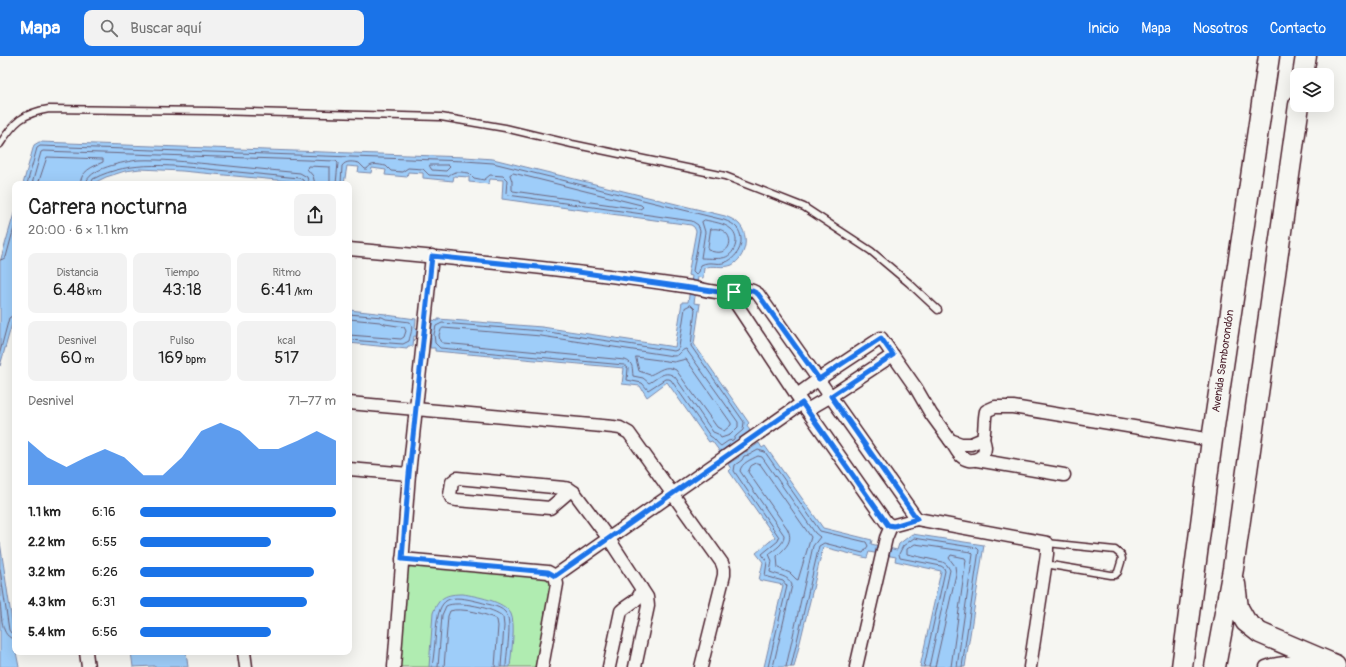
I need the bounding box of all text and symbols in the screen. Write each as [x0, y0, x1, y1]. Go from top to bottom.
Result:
search box [84, 10, 364, 46]
text: Mapa [20, 16, 60, 40]
icon: search [98, 17, 120, 39]
text: Buscar aquí [130, 19, 202, 38]
text: Inicio [1088, 20, 1119, 37]
text: Mapa [1141, 20, 1171, 37]
text: Nosotros [1193, 20, 1248, 37]
text: Contacto [1270, 20, 1326, 37]
map controls [1290, 68, 1334, 112]
button: layers [1290, 68, 1334, 112]
text: Carrera nocturna [28, 193, 187, 221]
button: share [294, 194, 336, 236]
text: 20:00 · 6 × 1.1 km [28, 222, 128, 238]
text: Distancia [56, 266, 98, 279]
text: Tiempo [165, 266, 199, 279]
text: Ritmo [272, 266, 301, 279]
pin [717, 275, 751, 309]
text: 6.48 [53, 279, 85, 300]
text: 43:18 [162, 279, 202, 300]
text: 6:41 [261, 279, 292, 300]
icon: arrive [723, 281, 745, 303]
text: km [85, 285, 102, 298]
text: /km [292, 285, 312, 298]
street label: Avenida Samborondón [1209, 309, 1237, 413]
text: Desnivel [58, 334, 97, 347]
text: Pulso [169, 334, 195, 347]
text: kcal [278, 334, 296, 347]
text: 60 [60, 347, 82, 368]
text: 169 [158, 347, 183, 368]
text: 517 [274, 347, 299, 368]
text: m [82, 353, 94, 366]
text: bpm [183, 353, 206, 366]
text: Desnivel [28, 393, 74, 409]
text: 71–77 m [288, 393, 336, 409]
text: 1.1 km [28, 504, 61, 520]
text: 6:16 [92, 504, 116, 520]
text: 2.2 km [28, 534, 65, 550]
text: 6:55 [92, 534, 117, 550]
text: 3.2 km [28, 564, 65, 580]
text: 6:26 [92, 564, 118, 580]
text: 4.3 km [28, 594, 65, 610]
text: 6:31 [92, 594, 115, 610]
text: 5.4 km [28, 624, 65, 640]
text: 6:56 [92, 624, 118, 640]

